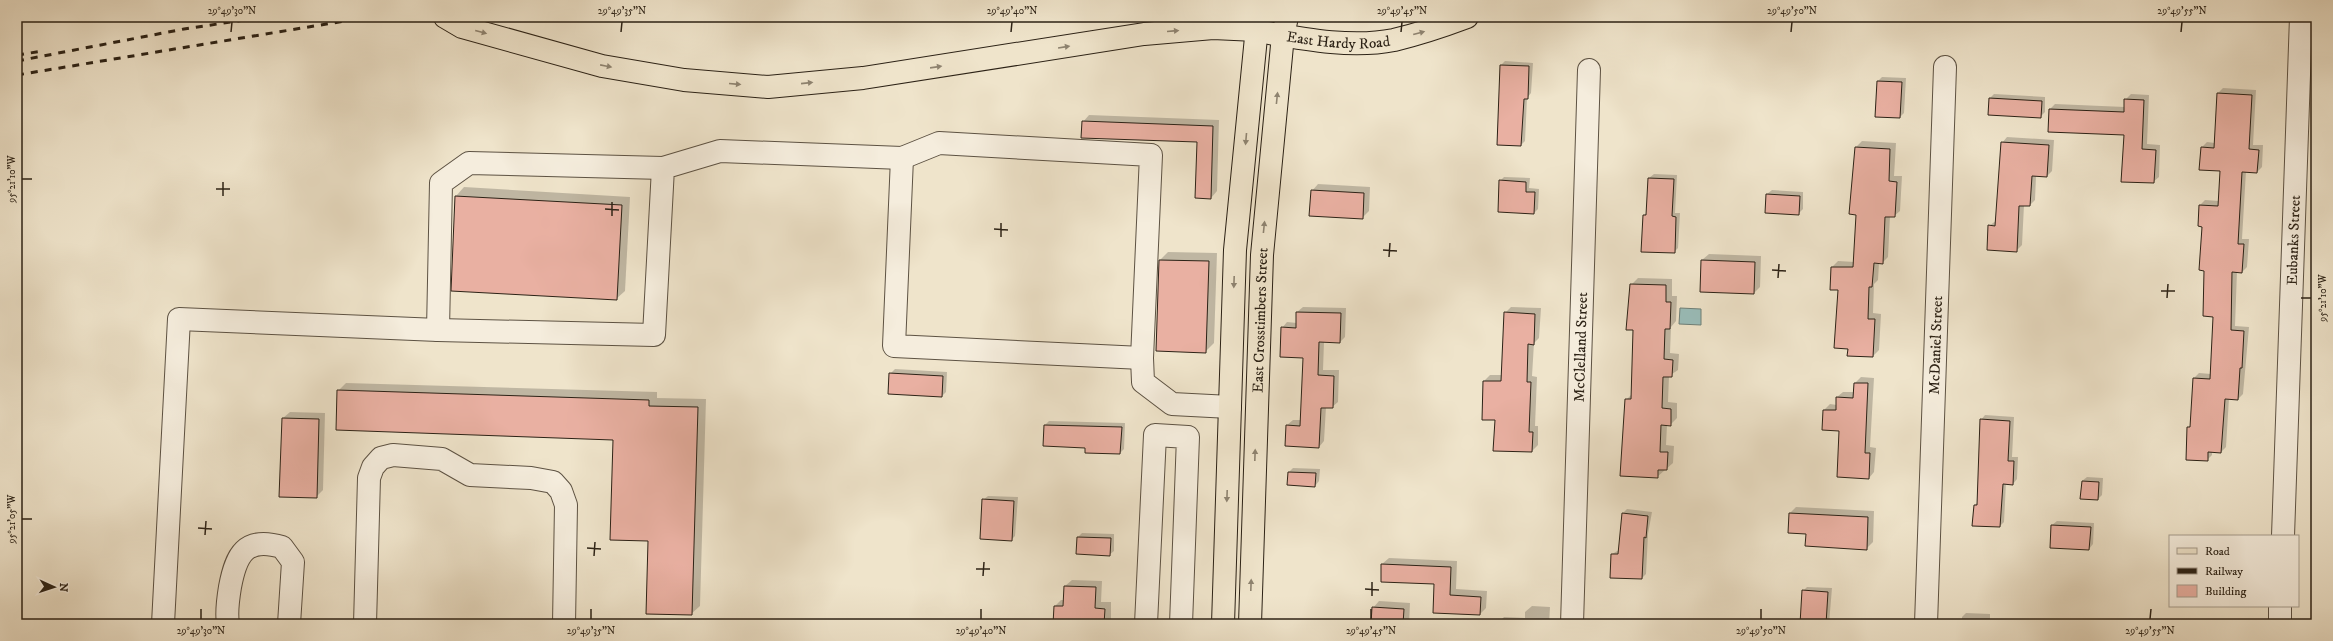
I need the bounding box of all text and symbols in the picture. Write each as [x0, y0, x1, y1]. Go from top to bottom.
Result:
text: 29°49'30"N [208, 5, 256, 17]
text: 29°49'35"N [598, 5, 646, 17]
text: 29°49'40"N [987, 5, 1037, 17]
text: 29°49'45"N [1377, 5, 1427, 17]
text: 29°49'50"N [1767, 5, 1817, 17]
text: 29°49'55"N [2157, 5, 2207, 17]
street label: East Hardy Road [1285, 27, 1392, 53]
one-way arrow [1167, 28, 1179, 35]
one-way arrow [475, 30, 487, 36]
one-way arrow [1413, 30, 1425, 36]
one-way arrow [1058, 43, 1070, 49]
one-way arrow [600, 64, 612, 70]
one-way arrow [930, 64, 942, 70]
one-way arrow [801, 80, 813, 87]
one-way arrow [729, 81, 741, 88]
one-way arrow [1274, 92, 1280, 104]
one-way arrow [1242, 133, 1249, 145]
text: 95°21'10"W [6, 154, 18, 204]
street label: Eubanks Street [2283, 195, 2305, 286]
one-way arrow [1261, 221, 1268, 233]
street label: East Crosstimbers Street [1249, 246, 1273, 393]
text: 95°21'10"W [2317, 273, 2329, 323]
one-way arrow [1231, 276, 1237, 289]
street label: McClelland Street [1570, 292, 1592, 402]
street label: McDaniel Street [1925, 295, 1947, 395]
one-way arrow [1252, 448, 1258, 461]
one-way arrow [1224, 490, 1230, 503]
text: 95°21'05"W [6, 494, 18, 544]
legend [2169, 535, 2299, 607]
text: Road [2205, 544, 2230, 559]
text: Railway [2205, 564, 2243, 579]
north arrow [34, 567, 74, 607]
one-way arrow [1248, 578, 1254, 591]
text: N [56, 583, 70, 592]
text: Building [2205, 584, 2246, 599]
text: 29°49'30"N [177, 625, 225, 637]
text: 29°49'35"N [567, 625, 615, 637]
text: 29°49'40"N [956, 625, 1006, 637]
text: 29°49'45"N [1346, 625, 1396, 637]
text: 29°49'50"N [1736, 625, 1786, 637]
text: 29°49'55"N [2125, 625, 2175, 637]

